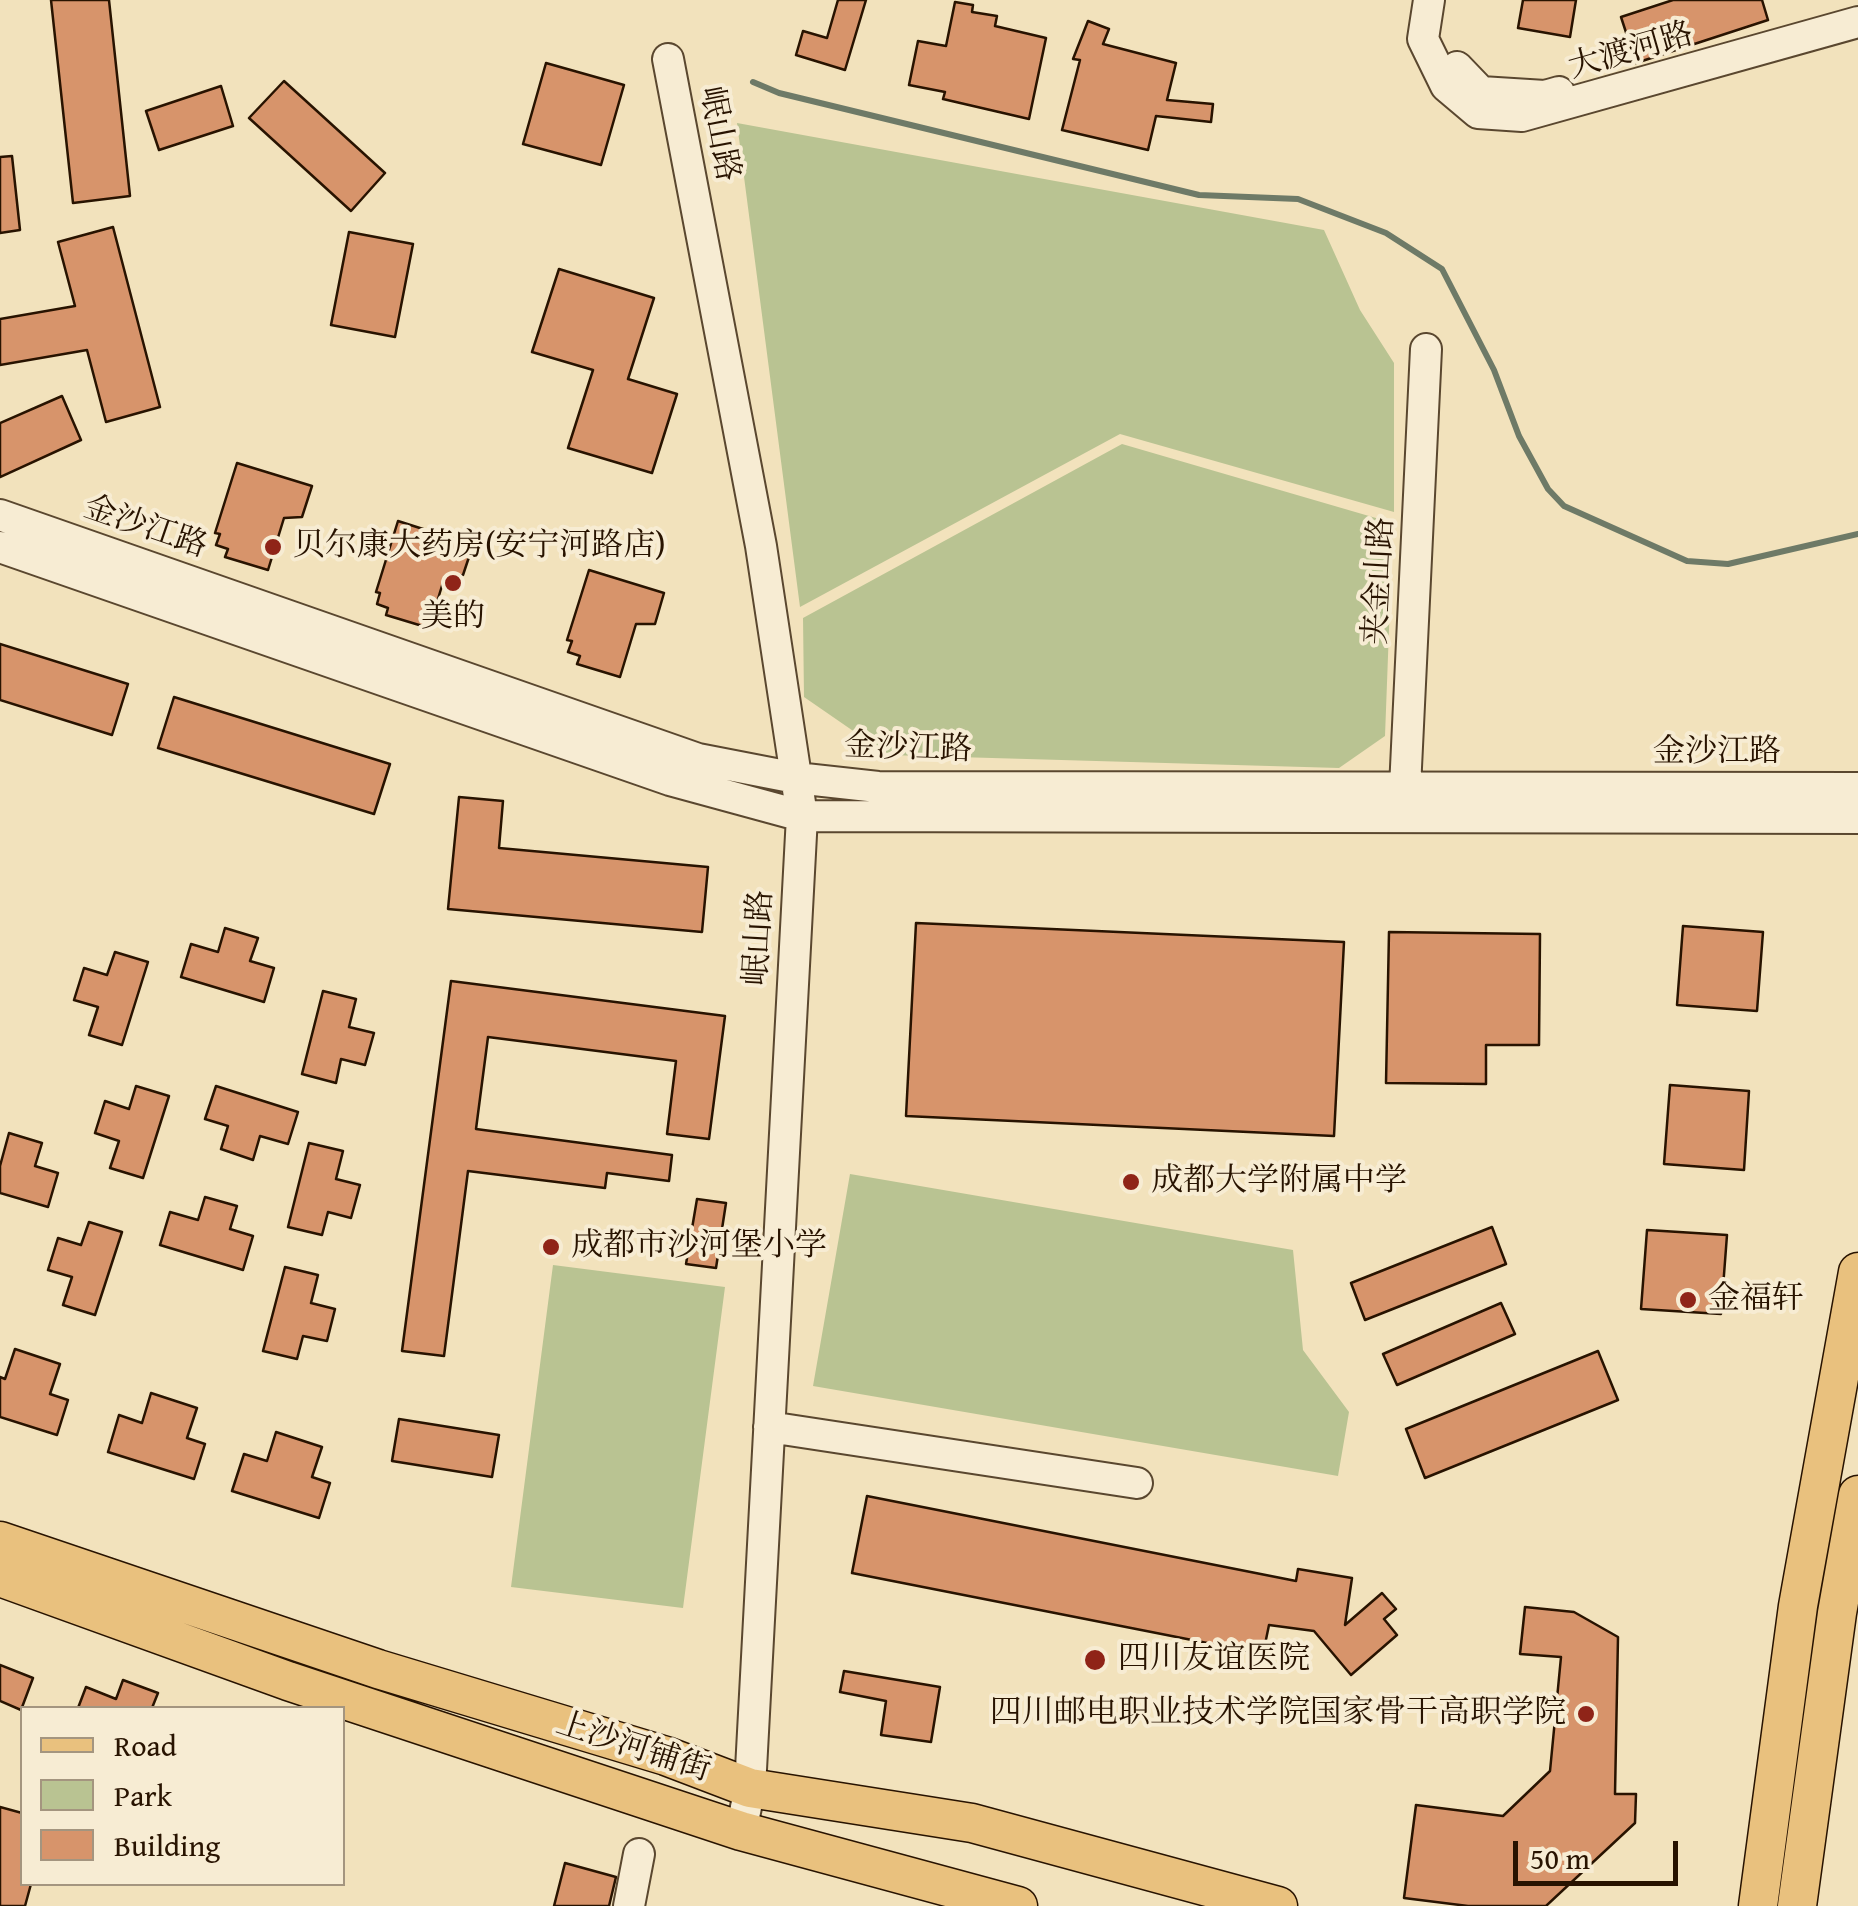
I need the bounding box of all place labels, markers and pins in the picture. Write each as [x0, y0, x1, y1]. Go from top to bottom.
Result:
place label: 贝尔康大药房(安宁河路店) [293, 528, 666, 566]
marker: 贝尔康大药房(安宁河路店) [262, 536, 284, 558]
marker: 美的 [442, 572, 464, 594]
place label: 美的 [421, 599, 485, 637]
place label: 成都大学附属中学 [1151, 1163, 1407, 1201]
marker: 成都大学附属中学 [1120, 1171, 1142, 1193]
place label: 成都市沙河堡小学 [571, 1228, 827, 1266]
marker: 成都市沙河堡小学 [540, 1236, 562, 1258]
place label: 金福轩 [1708, 1281, 1804, 1319]
marker: 金福轩 [1677, 1289, 1699, 1311]
place label: 四川友谊医院 [1118, 1641, 1310, 1679]
marker: 四川友谊医院 [1082, 1647, 1108, 1673]
place label: 四川邮电职业技术学院国家骨干高职学院 [990, 1695, 1566, 1733]
marker: 四川邮电职业技术学院国家骨干高职学院 [1575, 1703, 1597, 1725]

